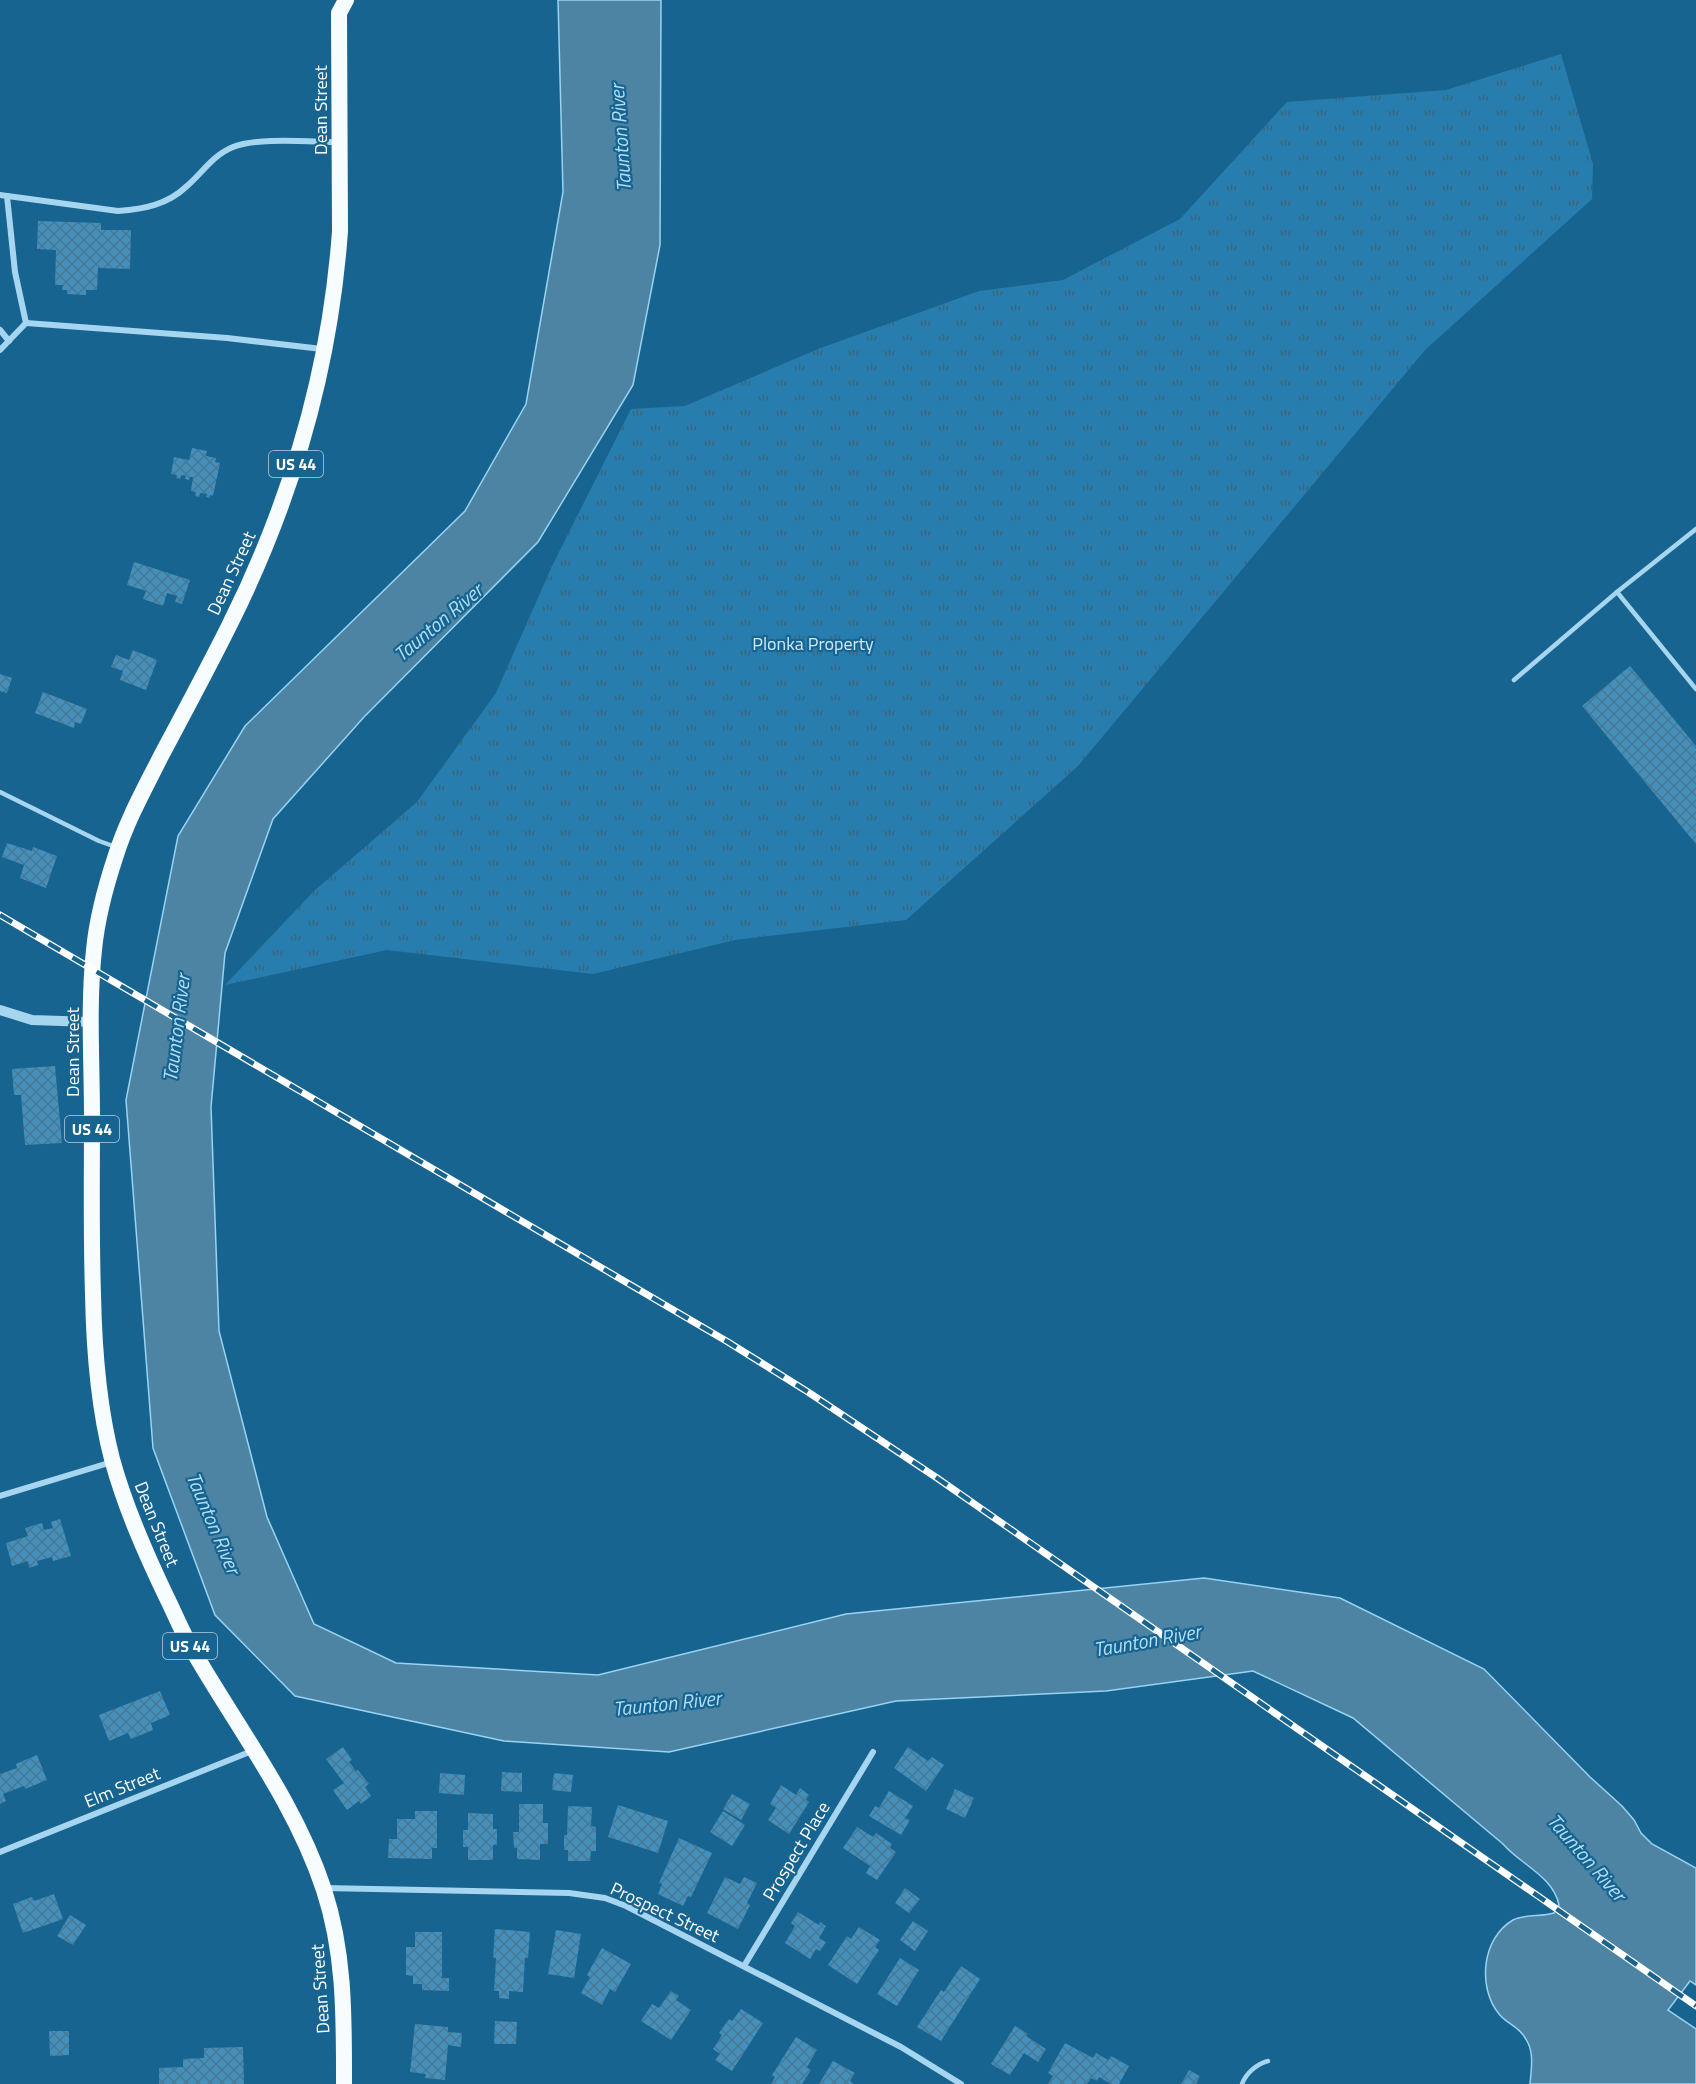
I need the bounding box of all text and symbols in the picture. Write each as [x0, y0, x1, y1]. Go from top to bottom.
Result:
street label: Dean Street [307, 64, 334, 155]
water label: Taunton River [601, 80, 639, 193]
road number: US 44 [269, 451, 323, 477]
street label: Dean Street [200, 526, 262, 619]
water label: Taunton River [387, 574, 491, 669]
park label: Plonka Property [752, 630, 874, 657]
water label: Taunton River [154, 970, 198, 1084]
street label: Dean Street [59, 1006, 86, 1097]
road number: US 44 [65, 1116, 119, 1142]
water label: Taunton River [179, 1467, 250, 1581]
street label: Dean Street [128, 1477, 187, 1571]
water label: Taunton River [1091, 1615, 1206, 1665]
road number: US 44 [163, 1633, 217, 1659]
water label: Taunton River [612, 1682, 725, 1724]
street label: Elm Street [80, 1759, 165, 1814]
street label: Prospect Place [756, 1796, 836, 1906]
water label: Taunton River [1540, 1806, 1636, 1910]
street label: Prospect Street [606, 1875, 725, 1949]
street label: Dean Street [303, 1943, 337, 2035]

